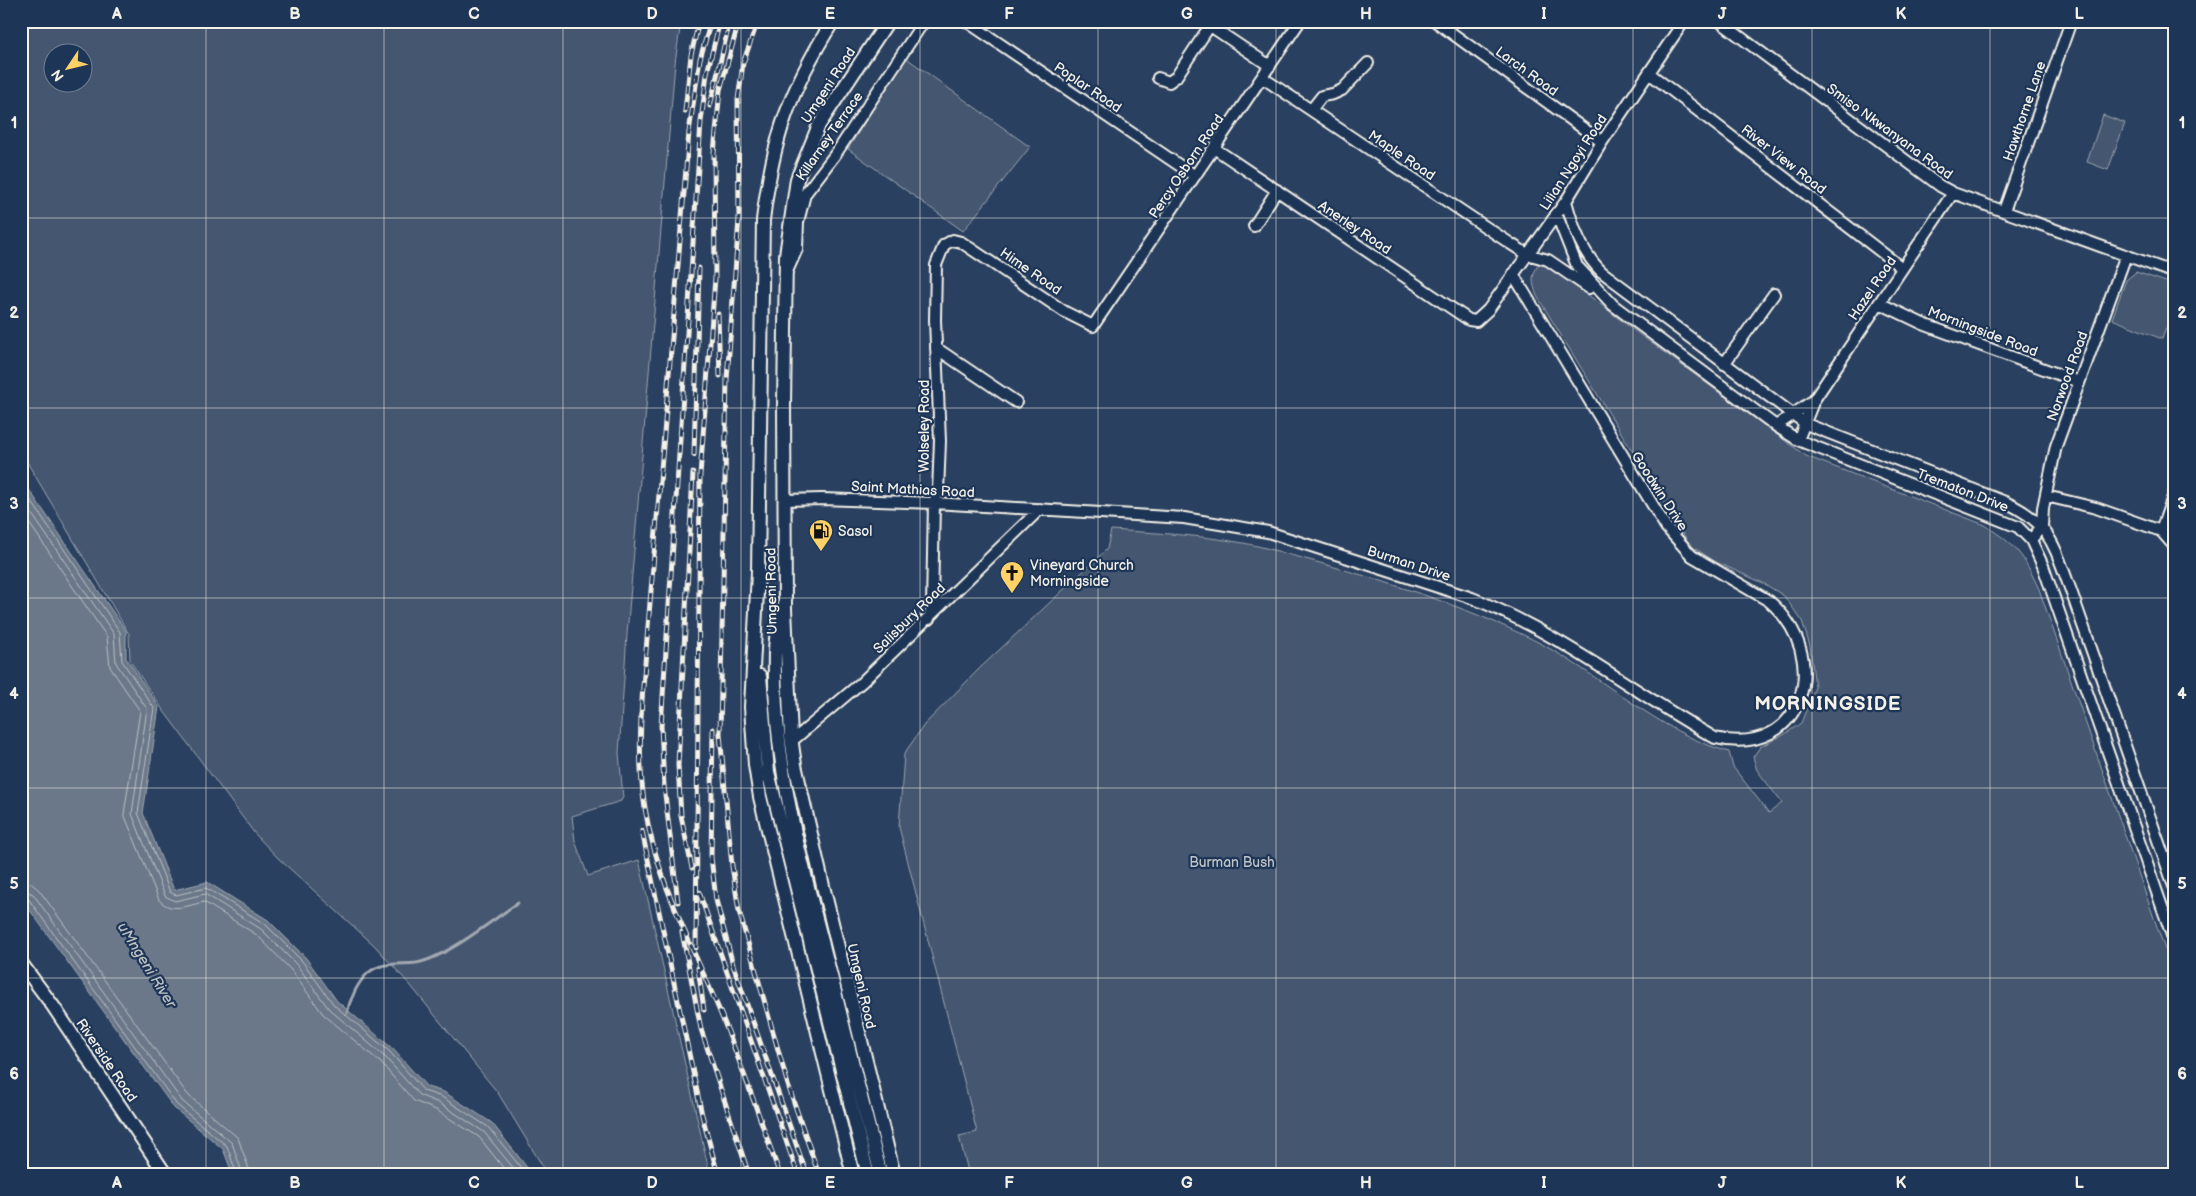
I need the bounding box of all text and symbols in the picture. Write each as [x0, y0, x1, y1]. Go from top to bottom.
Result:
text: A [111, 5, 122, 24]
text: B [289, 5, 301, 24]
text: C [468, 5, 480, 24]
text: D [646, 5, 658, 24]
text: E [825, 5, 835, 24]
text: F [1004, 5, 1014, 24]
text: G [1181, 5, 1193, 24]
text: H [1360, 5, 1372, 24]
text: I [1541, 5, 1547, 24]
text: J [1718, 5, 1727, 24]
text: K [1896, 5, 1907, 24]
text: L [2074, 5, 2084, 24]
north arrow [42, 42, 92, 92]
street label: Larch Road [1492, 43, 1561, 100]
street label: Umgeni Road [798, 44, 859, 126]
street label: Poplar Road [1051, 59, 1125, 116]
street label: Hawthorne Lane [1999, 59, 2050, 163]
text: N [48, 66, 68, 84]
street label: Smiso Nkwanyana Road [1823, 80, 1956, 183]
street label: Killarney Terrace [792, 88, 866, 184]
street label: Percy Osborn Road [1145, 111, 1228, 222]
street label: Lilian Ngoyi Road [1536, 111, 1611, 213]
text: 1 [11, 114, 17, 133]
text: 1 [2179, 114, 2185, 133]
street label: River View Road [1738, 121, 1830, 198]
street label: Maple Road [1365, 127, 1438, 184]
street label: Anerley Road [1315, 197, 1394, 258]
street label: Hime Road [997, 244, 1065, 299]
street label: Hazel Road [1845, 253, 1900, 324]
street label: Morningside Road [1925, 303, 2040, 360]
text: 2 [9, 304, 19, 323]
text: 2 [2177, 304, 2187, 323]
street label: Norwood Road [2043, 329, 2092, 423]
street label: Wolseley Road [916, 380, 933, 472]
street label: Goodwin Drive [1628, 448, 1692, 534]
street label: Trematon Drive [1915, 465, 2011, 516]
street label: Saint Mathias Road [851, 478, 975, 501]
text: 3 [9, 495, 19, 514]
text: 3 [2177, 495, 2187, 514]
fuel station icon: Sasol [808, 518, 834, 552]
place label: Sasol [838, 523, 872, 540]
street label: Burman Drive [1365, 542, 1453, 585]
street label: Umgeni Road [762, 547, 781, 635]
place label: Vineyard Church Morningside [1030, 557, 1134, 590]
church icon: Vineyard Church Morningside [999, 560, 1025, 594]
street label: Salisbury Road [870, 580, 949, 657]
text: 4 [9, 685, 19, 704]
text: 4 [2177, 685, 2187, 704]
district label: MORNINGSIDE [1755, 693, 1901, 716]
park label: Burman Bush [1189, 854, 1275, 871]
text: 5 [9, 875, 19, 894]
text: 5 [2177, 875, 2187, 894]
water label: uMngeni River [113, 919, 181, 1013]
street label: Umgeni Road [843, 942, 880, 1030]
street label: Riverside Road [72, 1015, 141, 1105]
text: 6 [9, 1065, 19, 1084]
text: 6 [2177, 1065, 2187, 1084]
text: A [111, 1174, 122, 1193]
text: B [289, 1174, 301, 1193]
text: C [468, 1174, 480, 1193]
text: D [646, 1174, 658, 1193]
text: E [825, 1174, 835, 1193]
text: F [1004, 1174, 1014, 1193]
text: G [1181, 1174, 1193, 1193]
text: H [1360, 1174, 1372, 1193]
text: I [1541, 1174, 1547, 1193]
text: J [1718, 1174, 1727, 1193]
text: K [1896, 1174, 1907, 1193]
text: L [2074, 1174, 2084, 1193]

